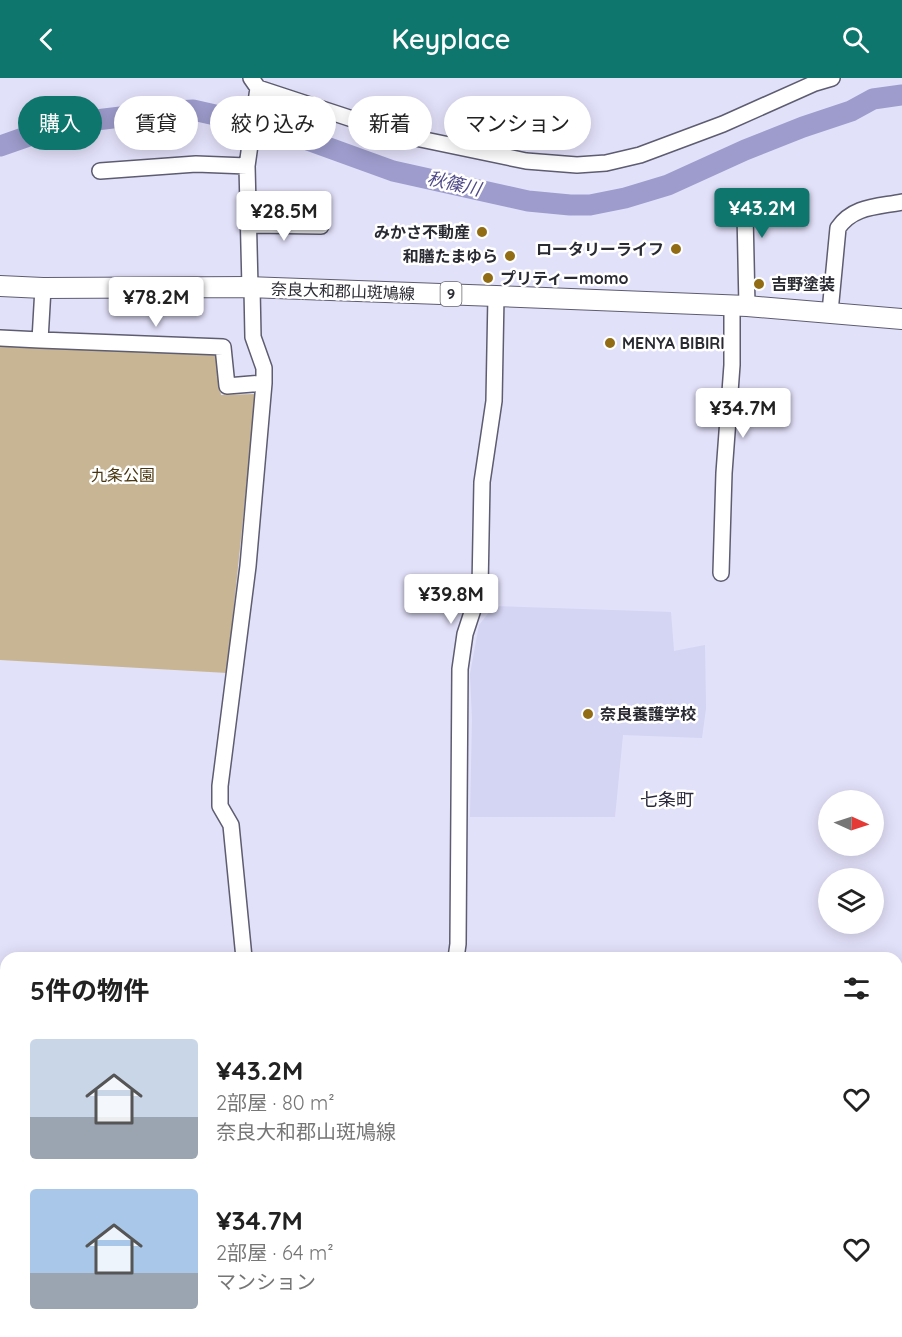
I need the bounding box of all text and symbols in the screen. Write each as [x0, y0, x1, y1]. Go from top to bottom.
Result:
text: Keyplace [392, 22, 510, 56]
icon: back [30, 23, 63, 56]
icon: search [839, 23, 872, 56]
chip: 購入 [18, 96, 102, 150]
chip: 賃貸 [114, 96, 198, 150]
chip: 絞り込み [210, 96, 336, 150]
chip: 新着 [348, 96, 432, 150]
chip: マンション [444, 96, 591, 150]
water label: 秋篠川 [425, 166, 485, 201]
pin: ¥43.2M [713, 188, 811, 239]
pin: ¥28.5M [235, 191, 333, 242]
text: ¥43.2M [728, 195, 796, 220]
text: ¥28.5M [250, 198, 318, 223]
place label: みかさ不動産 [374, 222, 470, 242]
marker: みかさ不動産 [475, 225, 489, 239]
place label: ロータリーライフ [536, 239, 664, 259]
marker: ロータリーライフ [669, 242, 683, 256]
place label: 和膳たまゆら [402, 246, 498, 266]
marker: 和膳たまゆら [503, 249, 517, 263]
place label: プリティーmomo [500, 268, 629, 288]
marker: プリティーmomo [481, 271, 495, 285]
place label: 吉野塗装 [771, 274, 835, 294]
pin: ¥78.2M [107, 277, 205, 328]
marker: 吉野塗装 [752, 277, 766, 291]
street label: 奈良大和郡山斑鳩線 [271, 278, 415, 304]
road number: 9 [440, 282, 462, 306]
text: ¥78.2M [123, 284, 189, 309]
place label: MENYA BIBIRI [622, 333, 725, 353]
marker: MENYA BIBIRI [603, 336, 617, 350]
pin: ¥34.7M [694, 388, 792, 439]
text: ¥34.7M [710, 395, 776, 420]
park label: 九条公園 [91, 465, 155, 485]
pin: ¥39.8M [402, 574, 500, 625]
text: ¥39.8M [418, 581, 484, 606]
place label: 奈良養護学校 [600, 704, 696, 724]
marker: 奈良養護学校 [581, 707, 595, 721]
district label: 七条町 [640, 788, 694, 811]
north arrow [818, 790, 884, 856]
map controls [818, 790, 884, 934]
button: layers [818, 868, 884, 934]
icon: filters [840, 972, 873, 1005]
text: 5件の物件 [30, 974, 149, 1007]
text: ¥43.2M [216, 1054, 303, 1087]
icon: home [78, 1063, 150, 1135]
icon: heart [840, 1083, 873, 1116]
text: 2部屋 · 80 m² [216, 1090, 335, 1115]
text: 奈良大和郡山斑鳩線 [216, 1119, 396, 1144]
text: ¥34.7M [216, 1204, 303, 1237]
icon: home [78, 1213, 150, 1285]
icon: heart [840, 1233, 873, 1266]
text: 2部屋 · 64 m² [216, 1240, 334, 1265]
text: マンション [216, 1269, 316, 1294]

